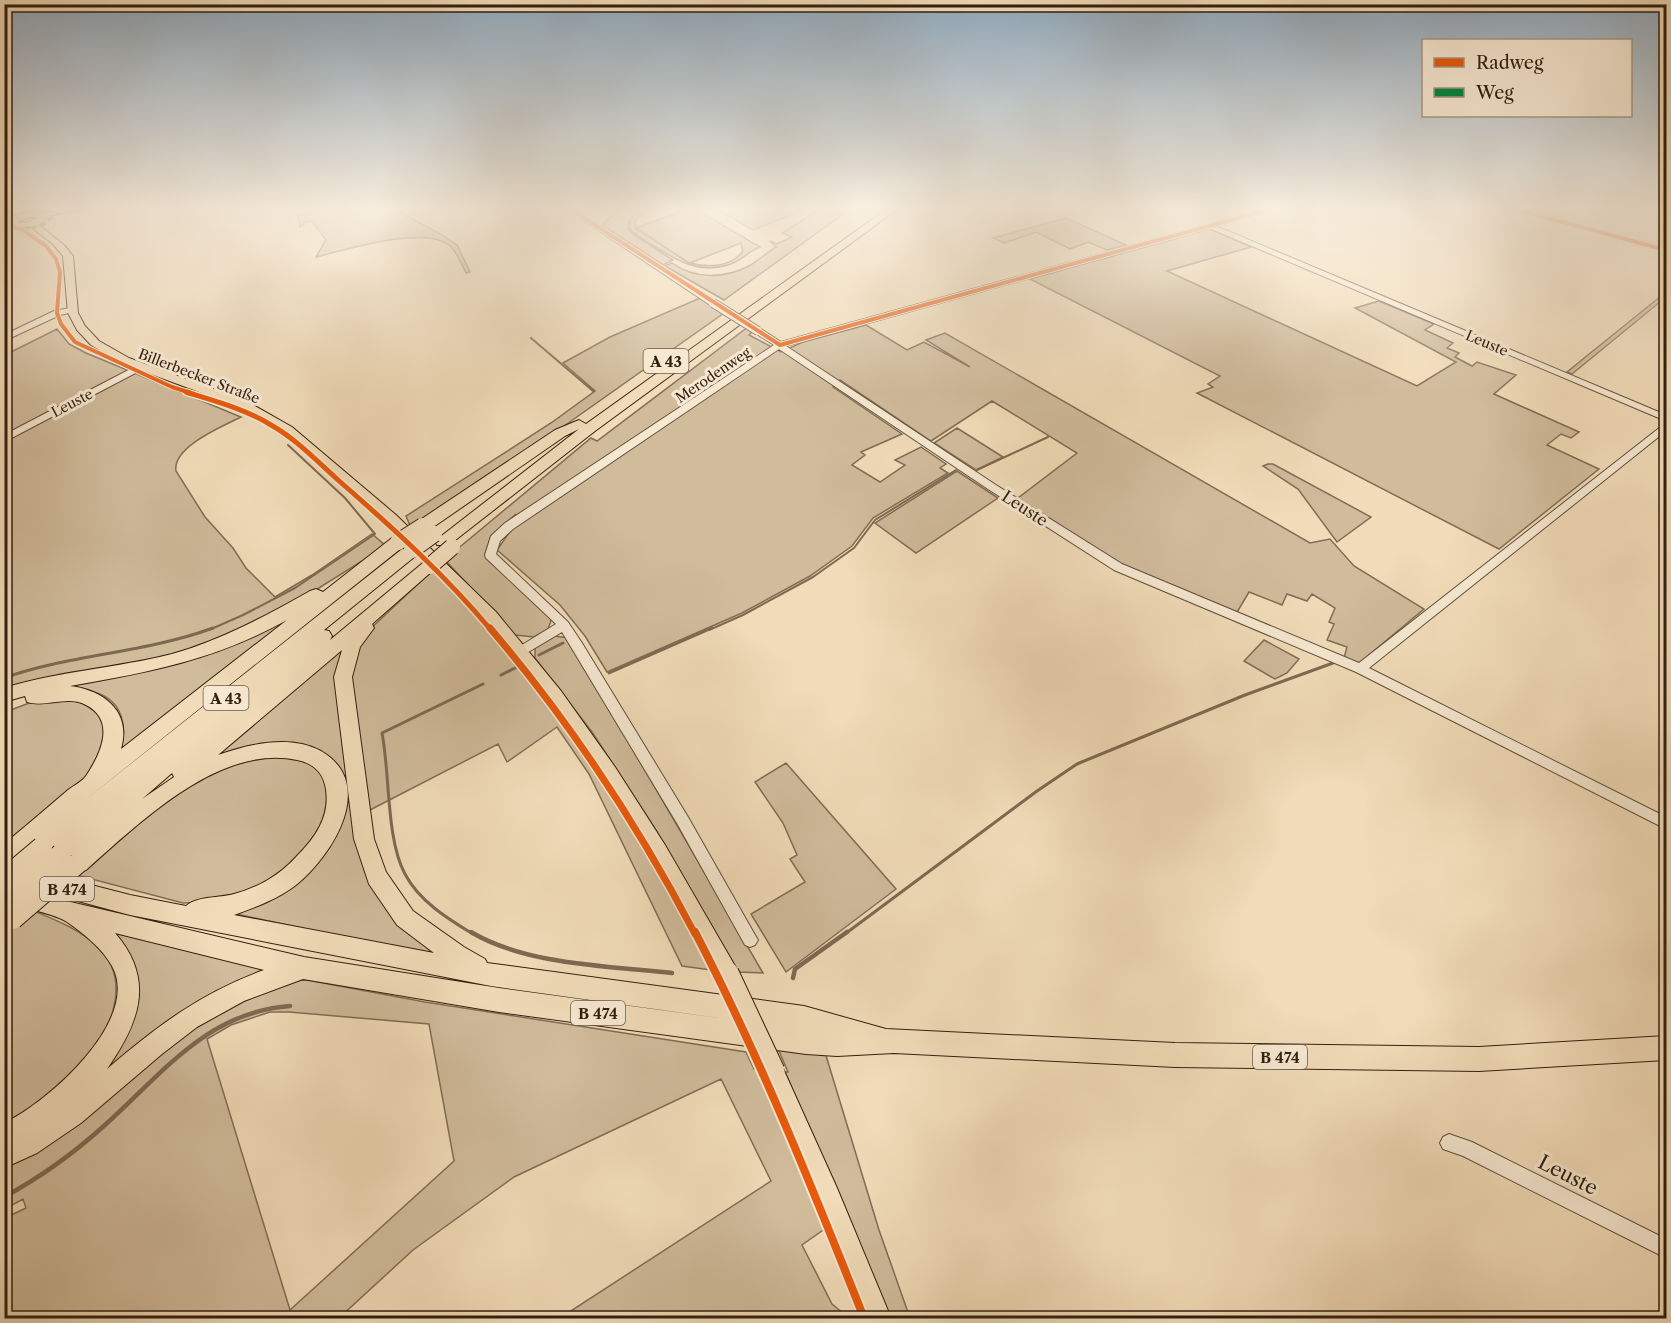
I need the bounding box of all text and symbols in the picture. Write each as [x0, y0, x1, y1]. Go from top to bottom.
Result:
legend [1422, 39, 1632, 117]
text: Radweg [1476, 52, 1544, 74]
text: Weg [1475, 82, 1514, 104]
street label: Leuste [1463, 326, 1511, 360]
street label: Merodenweg [672, 343, 755, 407]
street label: Billerbecker Straße [136, 345, 262, 407]
road number: A 43 [644, 349, 688, 373]
street label: Leuste [48, 385, 96, 421]
street label: Leuste [998, 486, 1052, 530]
road number: A 43 [204, 686, 248, 710]
road number: B 474 [40, 877, 94, 901]
road number: B 474 [571, 1001, 625, 1025]
road number: B 474 [1253, 1045, 1307, 1069]
street label: Leuste [1534, 1150, 1602, 1200]

